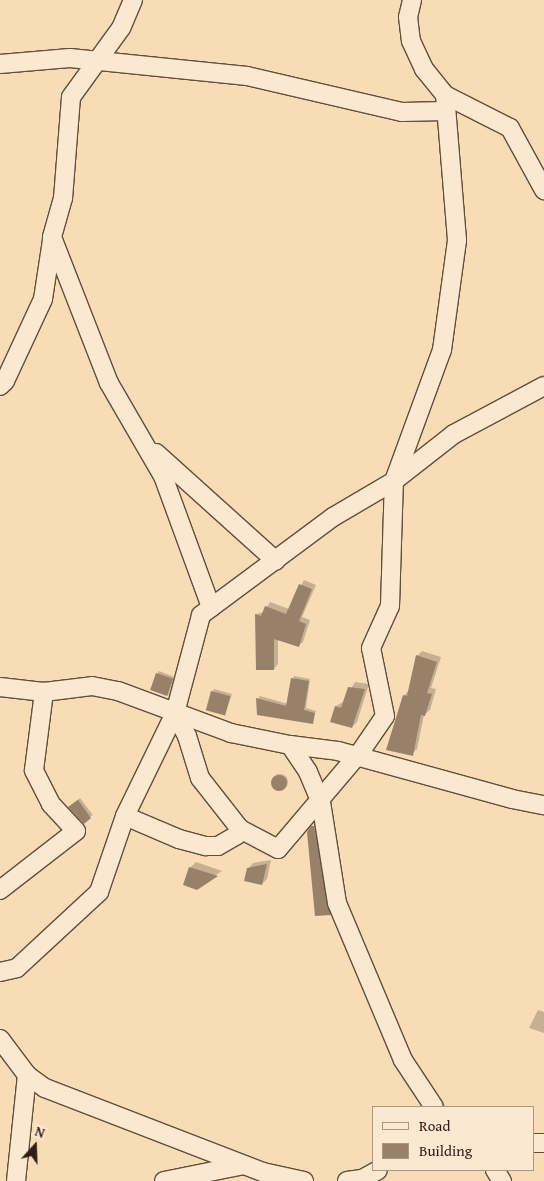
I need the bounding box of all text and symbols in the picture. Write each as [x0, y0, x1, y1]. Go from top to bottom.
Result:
legend [372, 1106, 534, 1171]
text: Road [419, 1115, 450, 1136]
north arrow [10, 1121, 60, 1171]
text: N [32, 1121, 48, 1143]
text: Building [419, 1140, 472, 1161]

